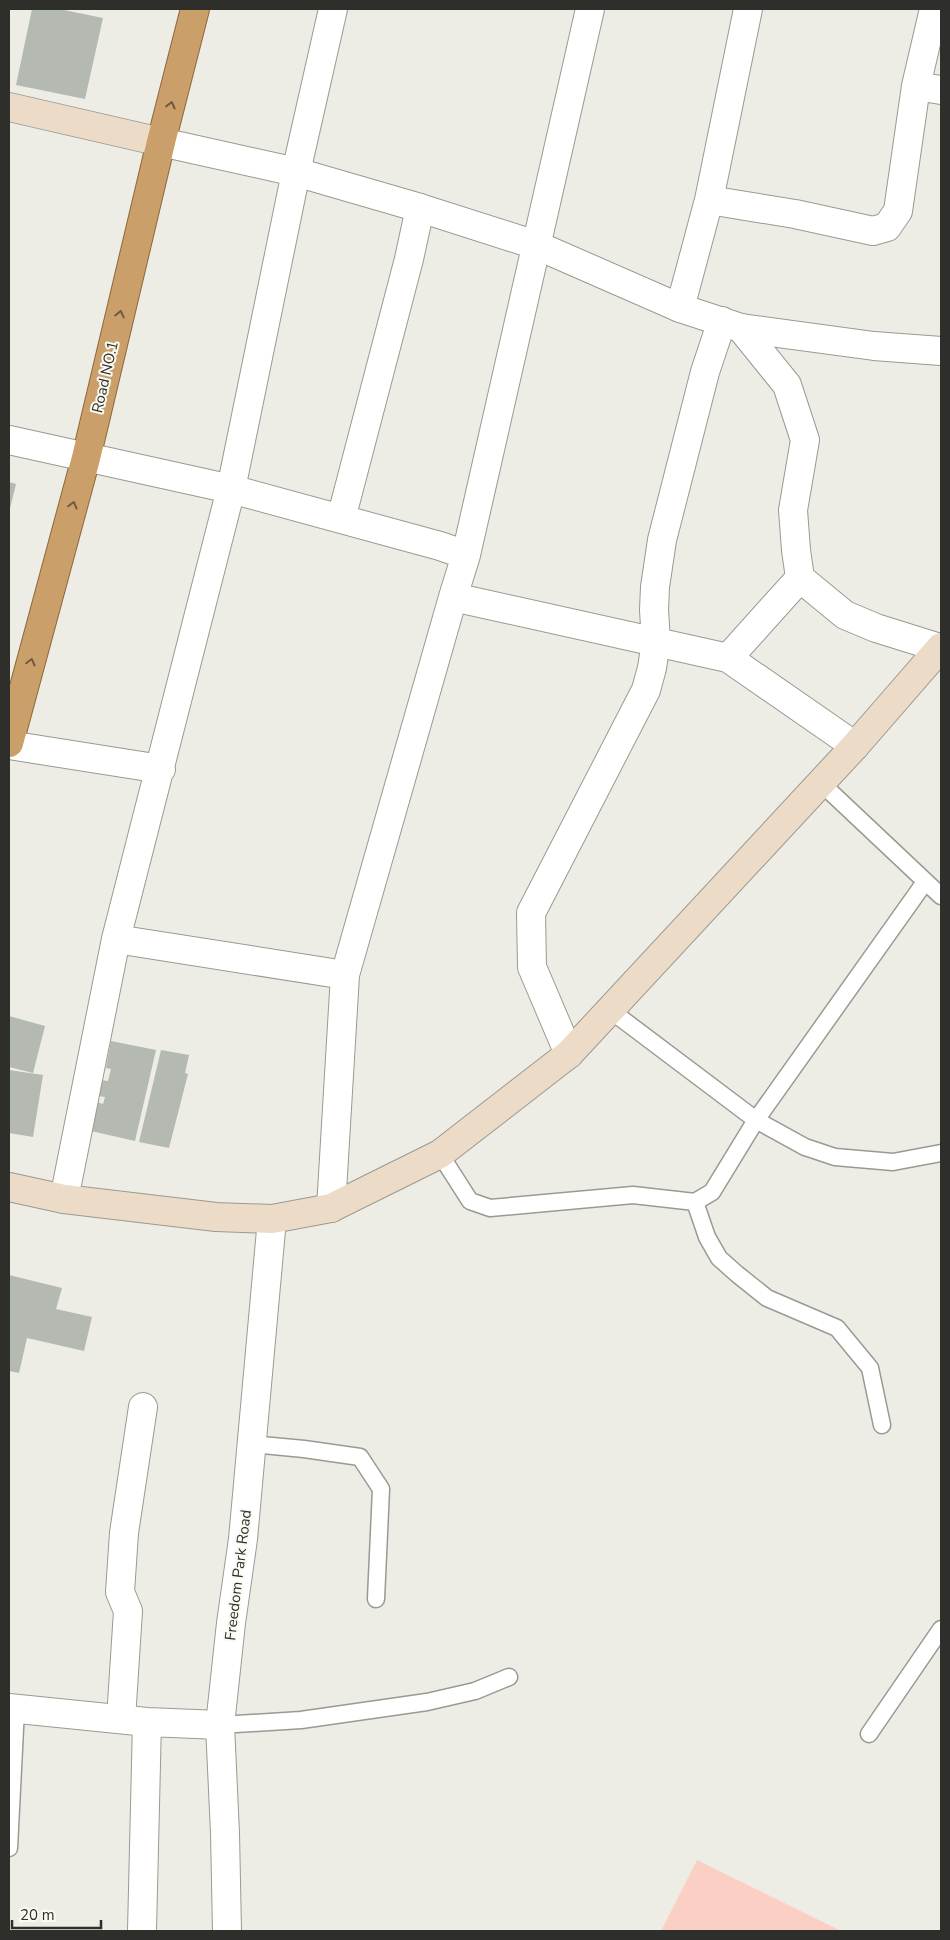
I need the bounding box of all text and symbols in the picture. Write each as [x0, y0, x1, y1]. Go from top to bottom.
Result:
one-way arrow [165, 100, 176, 109]
one-way arrow [115, 310, 125, 318]
street label: Road NO.1 [87, 339, 123, 415]
one-way arrow [68, 502, 78, 510]
one-way arrow [25, 658, 36, 667]
street label: Freedom Park Road [220, 1508, 256, 1642]
scale bar [12, 1898, 101, 1930]
text: 20 m [20, 1905, 55, 1925]

